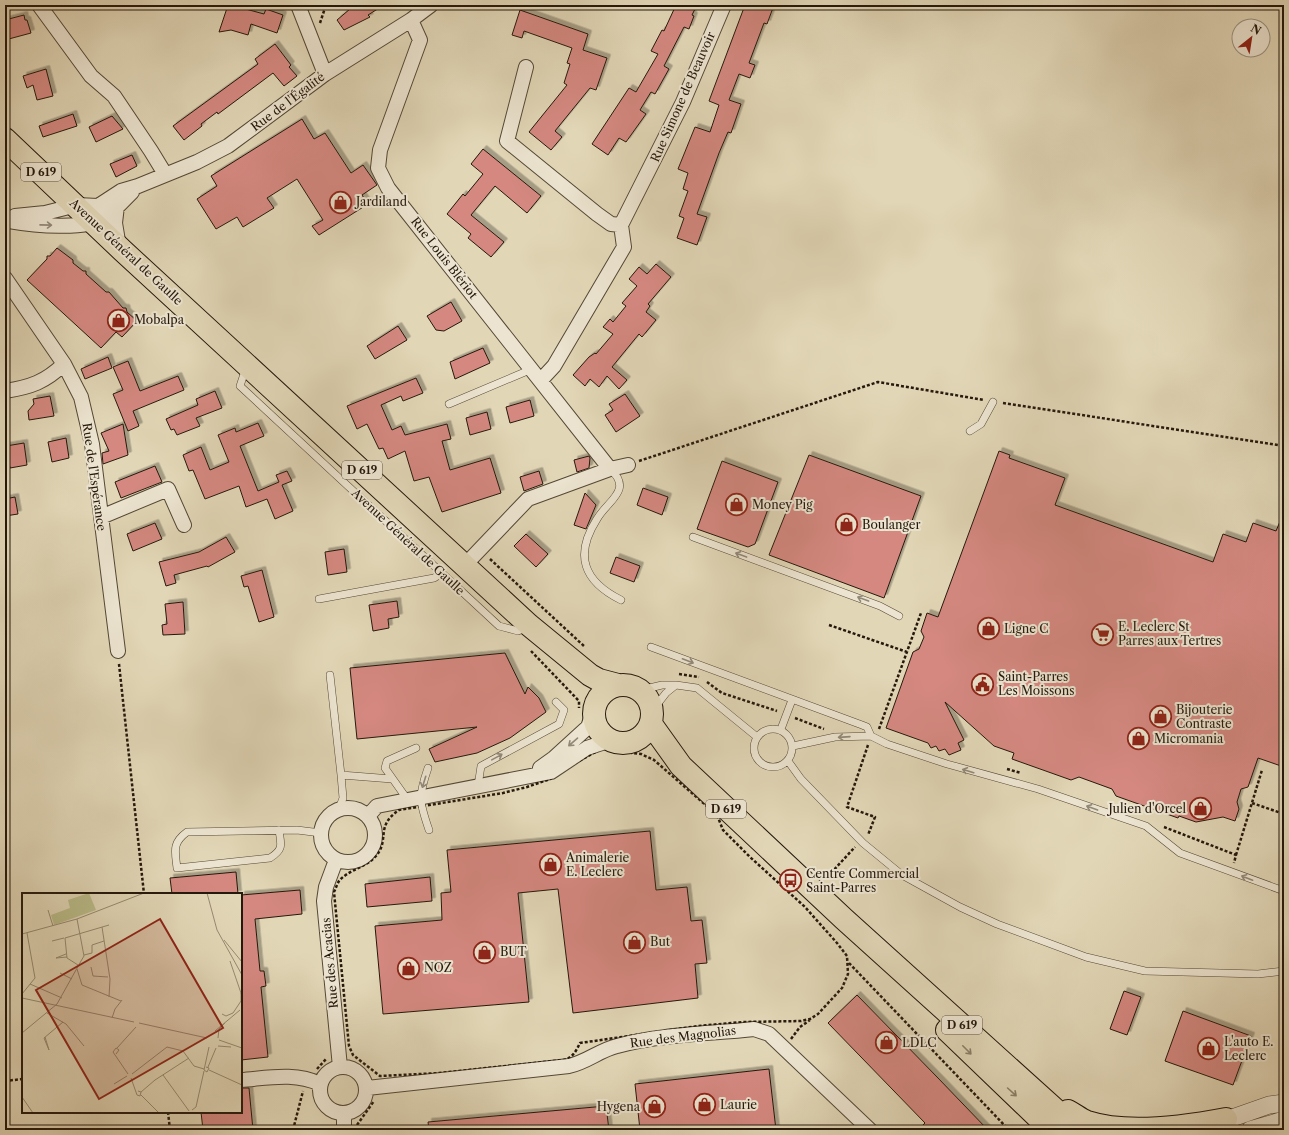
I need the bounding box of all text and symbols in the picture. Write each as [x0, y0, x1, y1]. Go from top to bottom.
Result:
north arrow [1231, 18, 1271, 58]
text: N [1248, 21, 1264, 38]
street label: Rue Simone de Beauvoir [647, 29, 718, 164]
street label: Rue de l'Égalité [247, 68, 328, 134]
road number: D 619 [21, 163, 61, 181]
shop icon: Jardiland [328, 189, 354, 215]
place label: Jardiland [354, 194, 408, 209]
street label: Avenue Général de Gaulle [66, 195, 186, 308]
street label: Rue Louis Blériot [408, 214, 481, 302]
one-way arrow [39, 222, 52, 229]
shop icon: Mobalpa [106, 307, 132, 333]
place label: Mobalpa [134, 312, 185, 327]
street label: Rue de l'Espérance [79, 422, 110, 532]
road number: D 619 [342, 461, 382, 479]
street label: Avenue Général de Gaulle [348, 485, 468, 598]
shop icon: Money Pig [724, 492, 750, 518]
place label: Money Pig [752, 497, 813, 512]
shop icon: Boulanger [833, 512, 859, 538]
place label: Boulanger [862, 517, 921, 532]
one-way arrow [736, 550, 748, 558]
one-way arrow [858, 595, 870, 603]
shop icon: Ligne C [976, 616, 1002, 642]
place label: E. Leclerc St Parres aux Tertres [1118, 619, 1221, 648]
place label: Ligne C [1004, 621, 1049, 636]
supermarket icon: E. Leclerc St Parres aux Tertres [1090, 621, 1116, 647]
one-way arrow [681, 658, 693, 666]
place label: Saint-Parres Les Moissons [998, 669, 1074, 698]
public building icon: Saint-Parres Les Moissons [969, 671, 995, 697]
place label: Bijouterie Contraste [1176, 702, 1233, 731]
shop icon: Bijouterie Contraste [1148, 704, 1174, 730]
shop icon: Micromania [1125, 726, 1151, 752]
place label: Micromania [1154, 731, 1224, 746]
one-way arrow [838, 733, 851, 740]
one-way arrow [568, 737, 578, 746]
one-way arrow [491, 753, 503, 760]
one-way arrow [961, 767, 974, 774]
one-way arrow [420, 775, 427, 788]
shop icon: Julien d'Orcel [1188, 796, 1214, 822]
road number: D 619 [706, 800, 746, 818]
place label: Julien d'Orcel [1106, 801, 1186, 816]
one-way arrow [1086, 804, 1098, 812]
place label: Animalerie E. Leclerc [565, 850, 630, 879]
shop icon: Animalerie E. Leclerc [538, 852, 564, 878]
place label: Centre Commercial Saint-Parres [806, 866, 919, 895]
bus stop icon: Centre Commercial Saint-Parres [777, 868, 803, 894]
one-way arrow [1242, 873, 1254, 881]
inset map [22, 893, 242, 1113]
street label: Rue des Acacias [318, 917, 341, 1009]
shop icon: But [622, 929, 648, 955]
place label: But [650, 934, 671, 949]
shop icon: BUT [472, 939, 498, 965]
place label: BUT [500, 944, 527, 959]
shop icon: NOZ [395, 955, 421, 981]
place label: NOZ [424, 960, 452, 975]
road number: D 619 [942, 1016, 982, 1034]
street label: Rue des Magnolias [629, 1023, 737, 1050]
shop icon: LDLC [874, 1030, 900, 1056]
place label: L'auto E. Leclerc [1224, 1034, 1273, 1063]
place label: LDLC [902, 1035, 937, 1050]
shop icon: L'auto E. Leclerc [1195, 1036, 1221, 1062]
one-way arrow [962, 1045, 972, 1054]
one-way arrow [1007, 1087, 1017, 1096]
shop icon: Laurie [692, 1092, 718, 1118]
shop icon: Hygena [642, 1094, 668, 1120]
place label: Laurie [720, 1097, 757, 1112]
place label: Hygena [597, 1099, 641, 1114]

